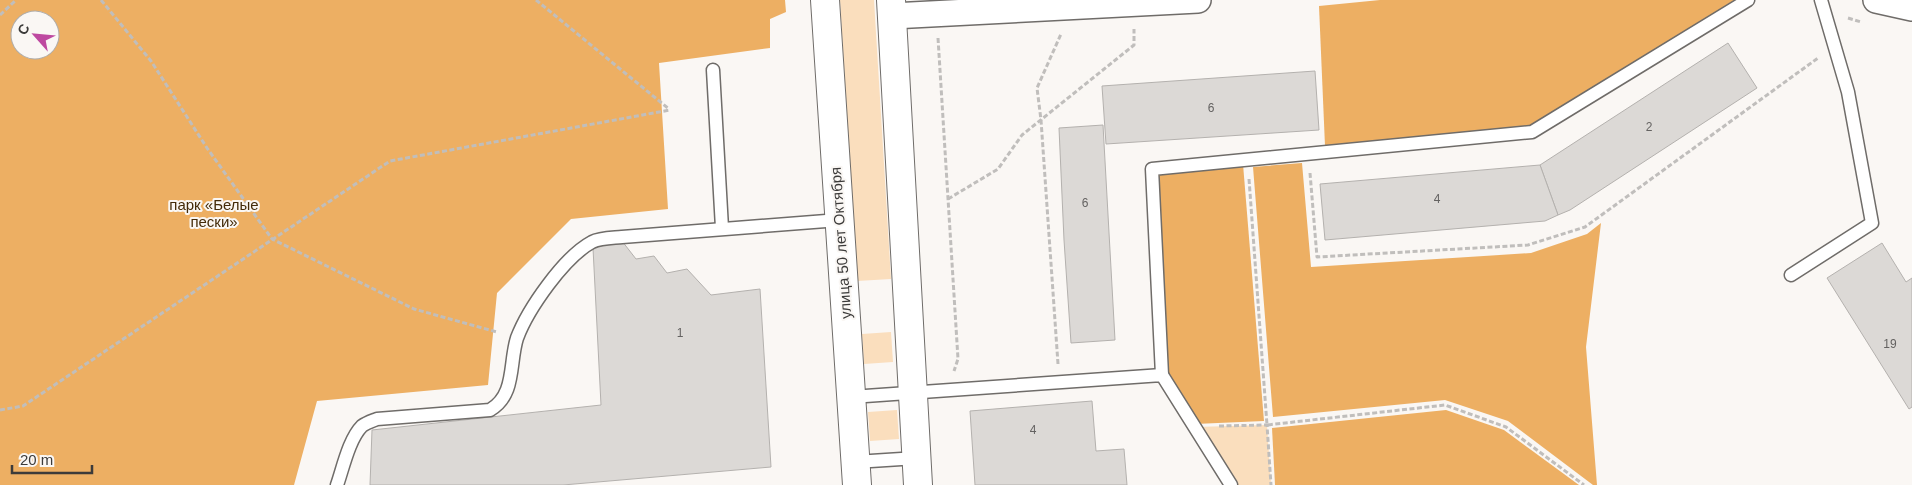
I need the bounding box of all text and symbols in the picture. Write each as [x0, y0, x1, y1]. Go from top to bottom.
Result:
north arrow [10, 10, 60, 60]
text: С [14, 21, 33, 37]
house number: 6 [1208, 101, 1215, 115]
house number: 2 [1646, 120, 1653, 134]
street label: улица 50 лет Октября [827, 167, 854, 320]
house number: 4 [1434, 192, 1441, 206]
park label: парк «Белые пески» [169, 196, 259, 230]
house number: 6 [1082, 196, 1089, 210]
house number: 1 [677, 326, 684, 340]
house number: 19 [1883, 337, 1897, 351]
house number: 4 [1030, 423, 1037, 437]
scale bar [12, 442, 92, 474]
text: 20 m [20, 451, 53, 468]

